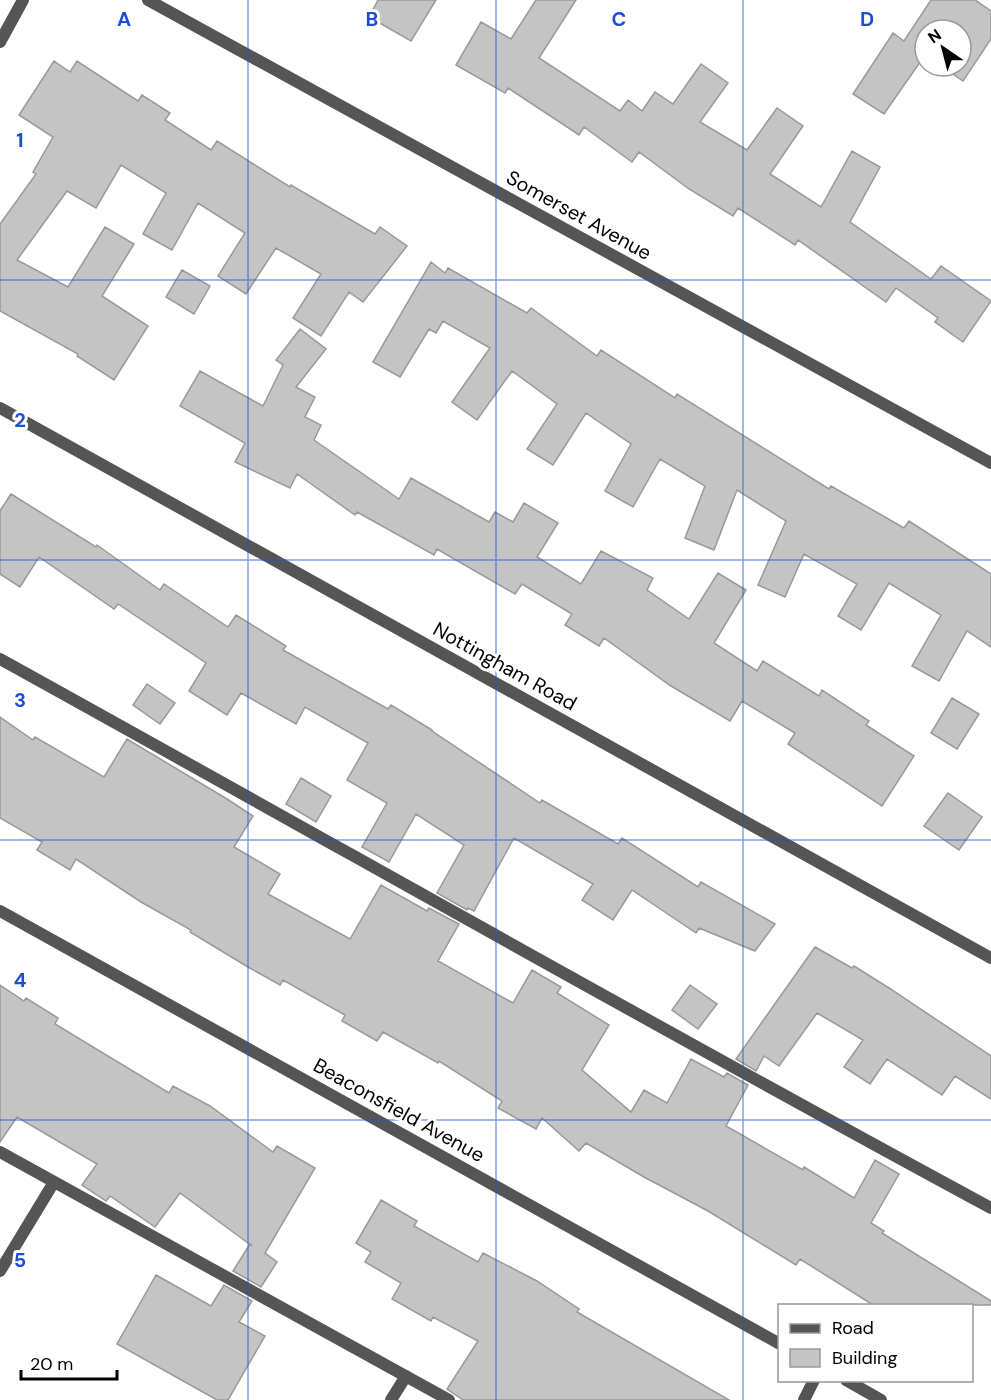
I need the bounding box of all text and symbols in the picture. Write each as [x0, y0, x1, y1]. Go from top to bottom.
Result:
text: A [117, 6, 131, 32]
text: B [366, 6, 378, 32]
text: C [612, 6, 626, 32]
text: D [860, 6, 874, 32]
north arrow [913, 18, 973, 78]
text: N [924, 24, 945, 48]
text: 1 [16, 127, 24, 153]
street label: Somerset Avenue [502, 164, 656, 266]
text: 2 [14, 407, 26, 433]
street label: Nottingham Road [429, 616, 581, 716]
text: 3 [14, 687, 26, 713]
text: 4 [14, 967, 27, 993]
street label: Beaconsfield Avenue [309, 1052, 489, 1168]
text: 5 [14, 1247, 26, 1273]
legend [778, 1304, 973, 1382]
text: Road [832, 1316, 874, 1340]
scale bar [21, 1343, 117, 1381]
text: Building [832, 1346, 897, 1370]
text: 20 m [30, 1352, 73, 1376]

